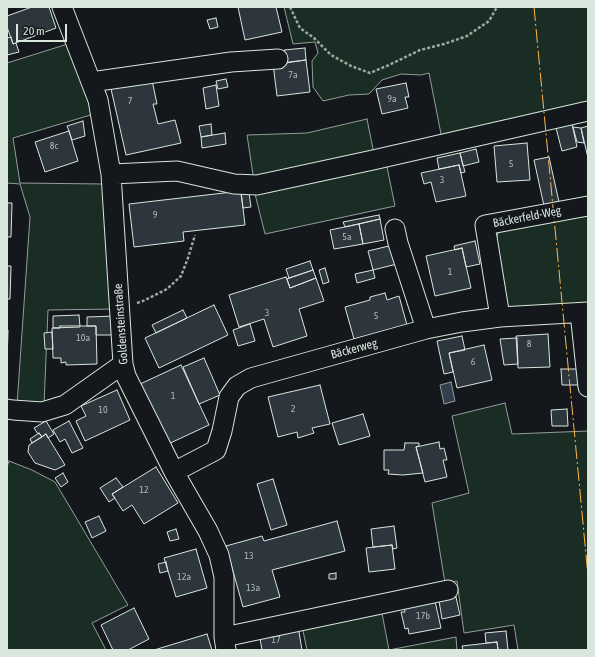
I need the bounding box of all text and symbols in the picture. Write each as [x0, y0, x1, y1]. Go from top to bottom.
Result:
scale bar [18, 16, 69, 42]
text: 20 m [23, 24, 45, 38]
house number: 7a [288, 69, 298, 81]
house number: 9a [387, 93, 397, 105]
house number: 7 [128, 95, 132, 107]
house number: 8c [50, 140, 58, 152]
house number: 5 [509, 158, 513, 170]
house number: 3 [440, 174, 444, 186]
street label: Bäckerfeld-Weg [492, 203, 562, 231]
house number: 9 [153, 209, 157, 221]
house number: 5a [342, 231, 352, 243]
house number: 1 [448, 266, 452, 278]
street label: Goldensteinstraße [111, 283, 131, 365]
house number: 3 [265, 307, 269, 319]
house number: 5 [374, 310, 378, 322]
house number: 10a [76, 332, 90, 344]
street label: Bäckerweg [329, 336, 379, 362]
house number: 8 [527, 338, 531, 350]
house number: 6 [471, 356, 475, 368]
house number: 1 [171, 390, 175, 402]
house number: 2 [291, 403, 295, 415]
house number: 10 [98, 404, 108, 416]
house number: 12 [139, 484, 149, 496]
house number: 13 [244, 550, 254, 562]
house number: 12a [177, 571, 191, 583]
house number: 13a [246, 582, 260, 594]
house number: 17b [416, 610, 430, 622]
house number: 17 [271, 634, 281, 646]

